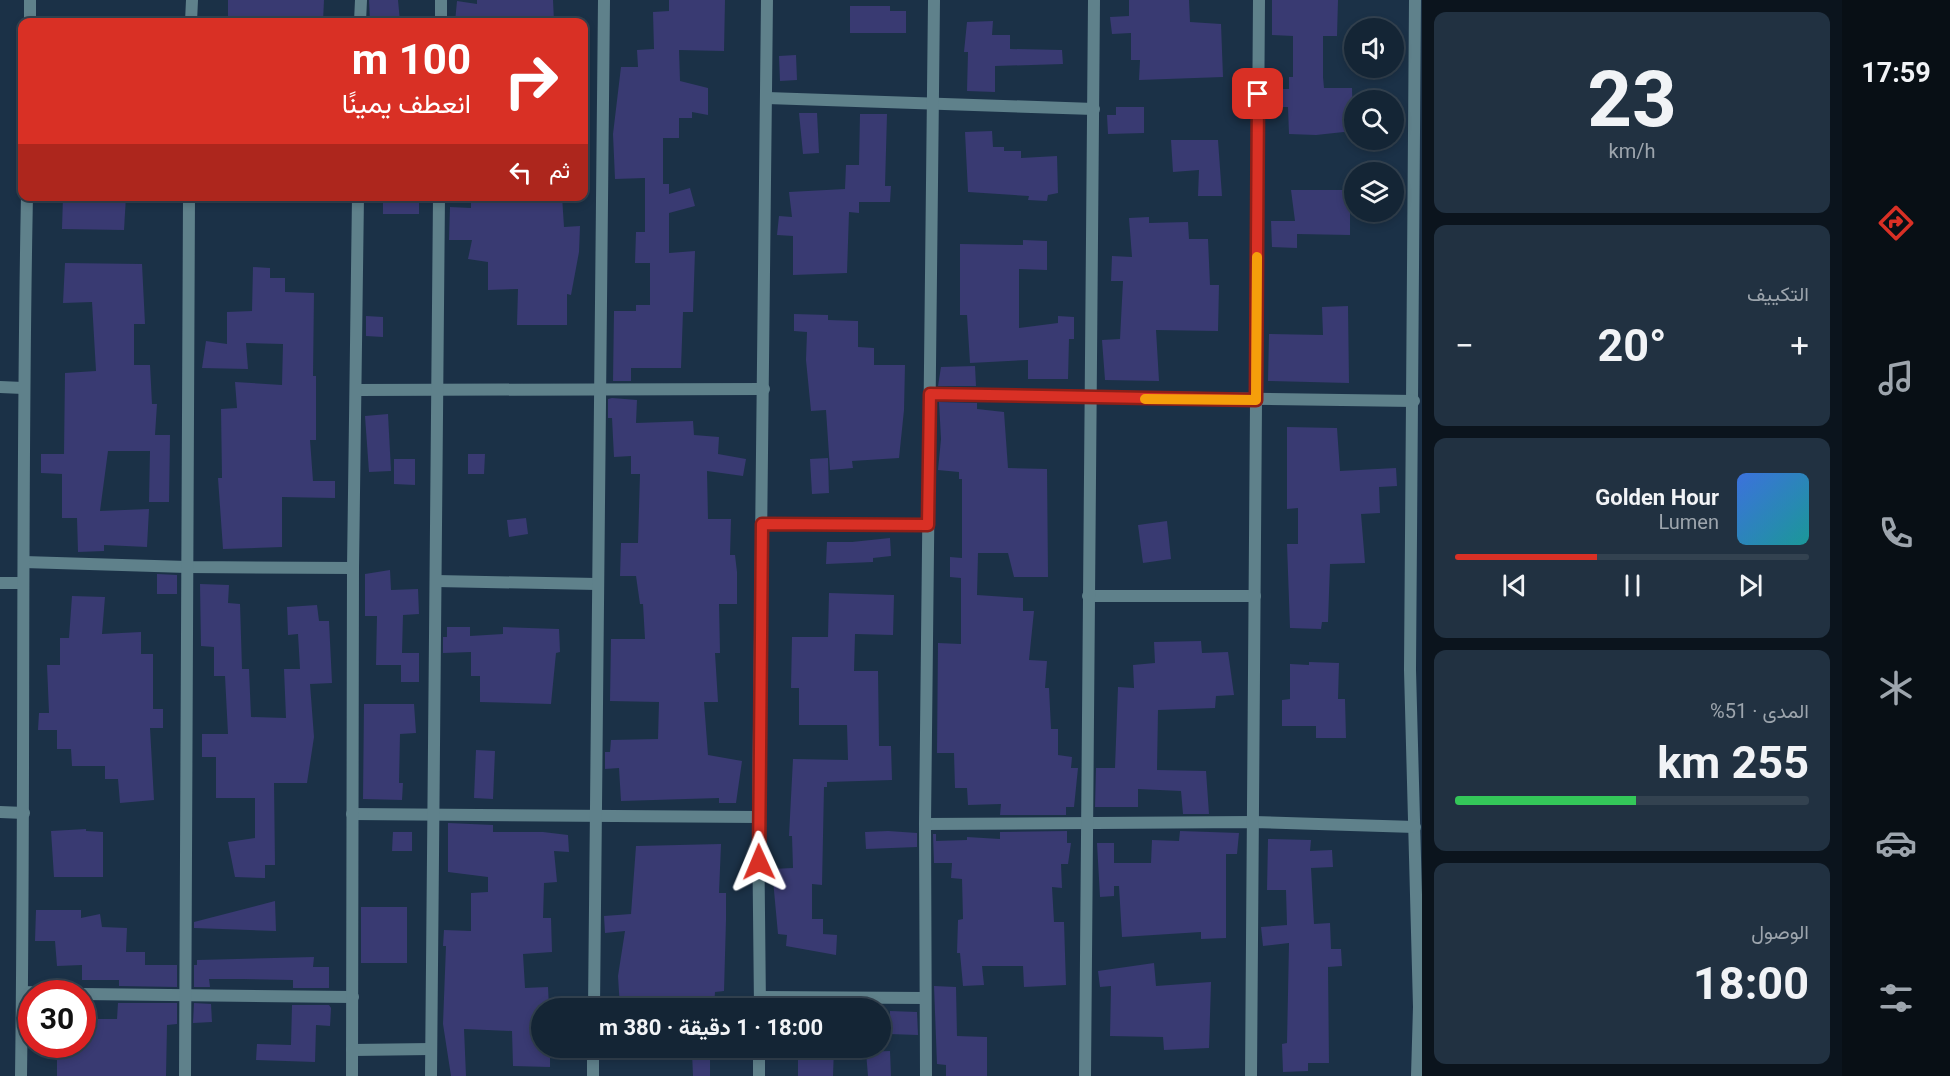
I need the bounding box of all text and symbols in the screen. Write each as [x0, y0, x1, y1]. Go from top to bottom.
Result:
map controls [1344, 18, 1404, 222]
button: sound [1344, 18, 1404, 78]
text: 100 m [352, 35, 471, 84]
icon: right [492, 42, 570, 120]
text: 23 [1587, 54, 1677, 145]
text: 17:59 [1861, 57, 1931, 89]
pin [1232, 68, 1283, 119]
icon: arrive [1241, 77, 1274, 110]
text: انعطف يمينًا [342, 88, 471, 120]
button: search [1344, 90, 1404, 150]
text: km/h [1609, 139, 1655, 163]
icon: left [504, 156, 537, 189]
text: ثم [549, 158, 570, 183]
button: layers [1344, 162, 1404, 222]
icon: directions [1875, 202, 1917, 244]
text: التكييف [1747, 282, 1809, 306]
text: 20° [1597, 319, 1667, 372]
text: − [1455, 326, 1474, 365]
text: + [1790, 326, 1809, 365]
icon: music [1875, 357, 1917, 399]
text: Golden Hour [1595, 485, 1719, 510]
text: Lumen [1658, 510, 1719, 534]
icon: phone [1875, 512, 1917, 554]
icon: previous [1498, 569, 1531, 602]
icon: pause [1616, 569, 1649, 602]
icon: next [1734, 569, 1767, 602]
icon: climate [1875, 667, 1917, 709]
text: المدى · 51% [1710, 699, 1809, 723]
text: 255 km [1657, 736, 1809, 789]
icon: car [1875, 822, 1917, 864]
position arrow [727, 830, 791, 894]
text: الوصول [1751, 920, 1809, 944]
text: 18:00 [1693, 957, 1809, 1010]
icon: filters [1875, 977, 1917, 1019]
speed limit sign: 30 [18, 980, 96, 1058]
text: 18:00 · 1 دقيقة · 380 m [599, 1015, 823, 1040]

